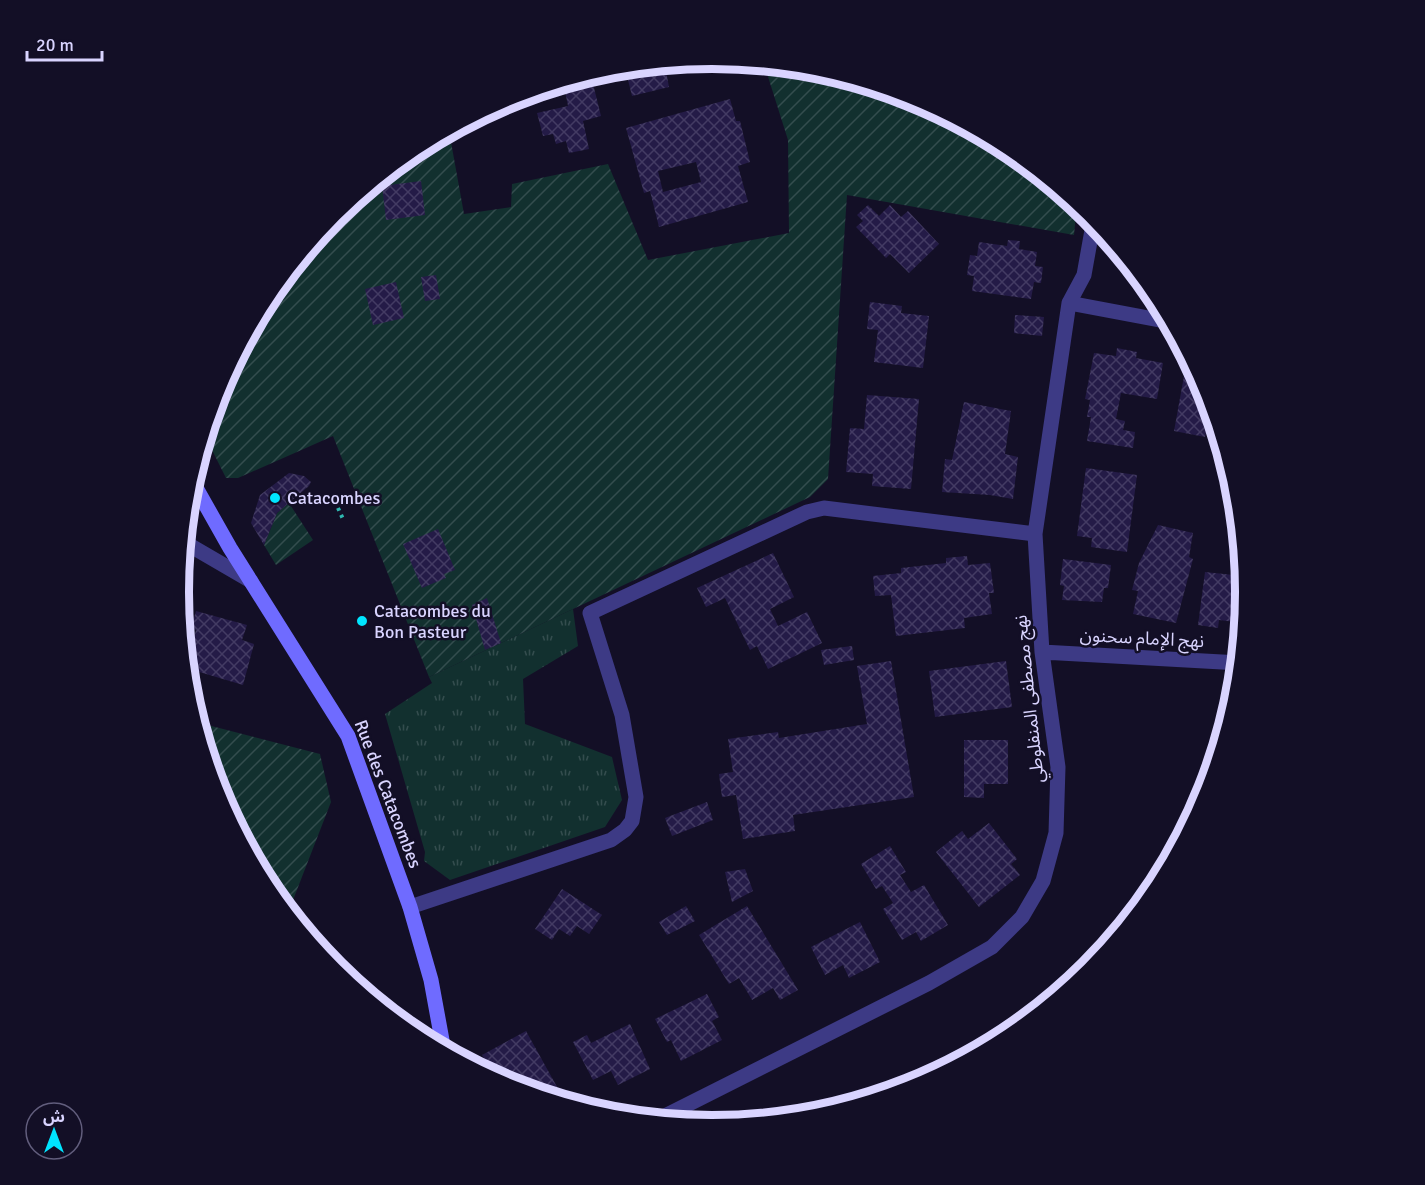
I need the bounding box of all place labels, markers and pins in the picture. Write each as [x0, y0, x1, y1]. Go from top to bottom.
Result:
place label: Catacombes [287, 487, 381, 509]
marker: Catacombes [268, 491, 282, 505]
place label: Catacombes du Bon Pasteur [374, 600, 491, 643]
marker: Catacombes du Bon Pasteur [355, 614, 369, 628]

